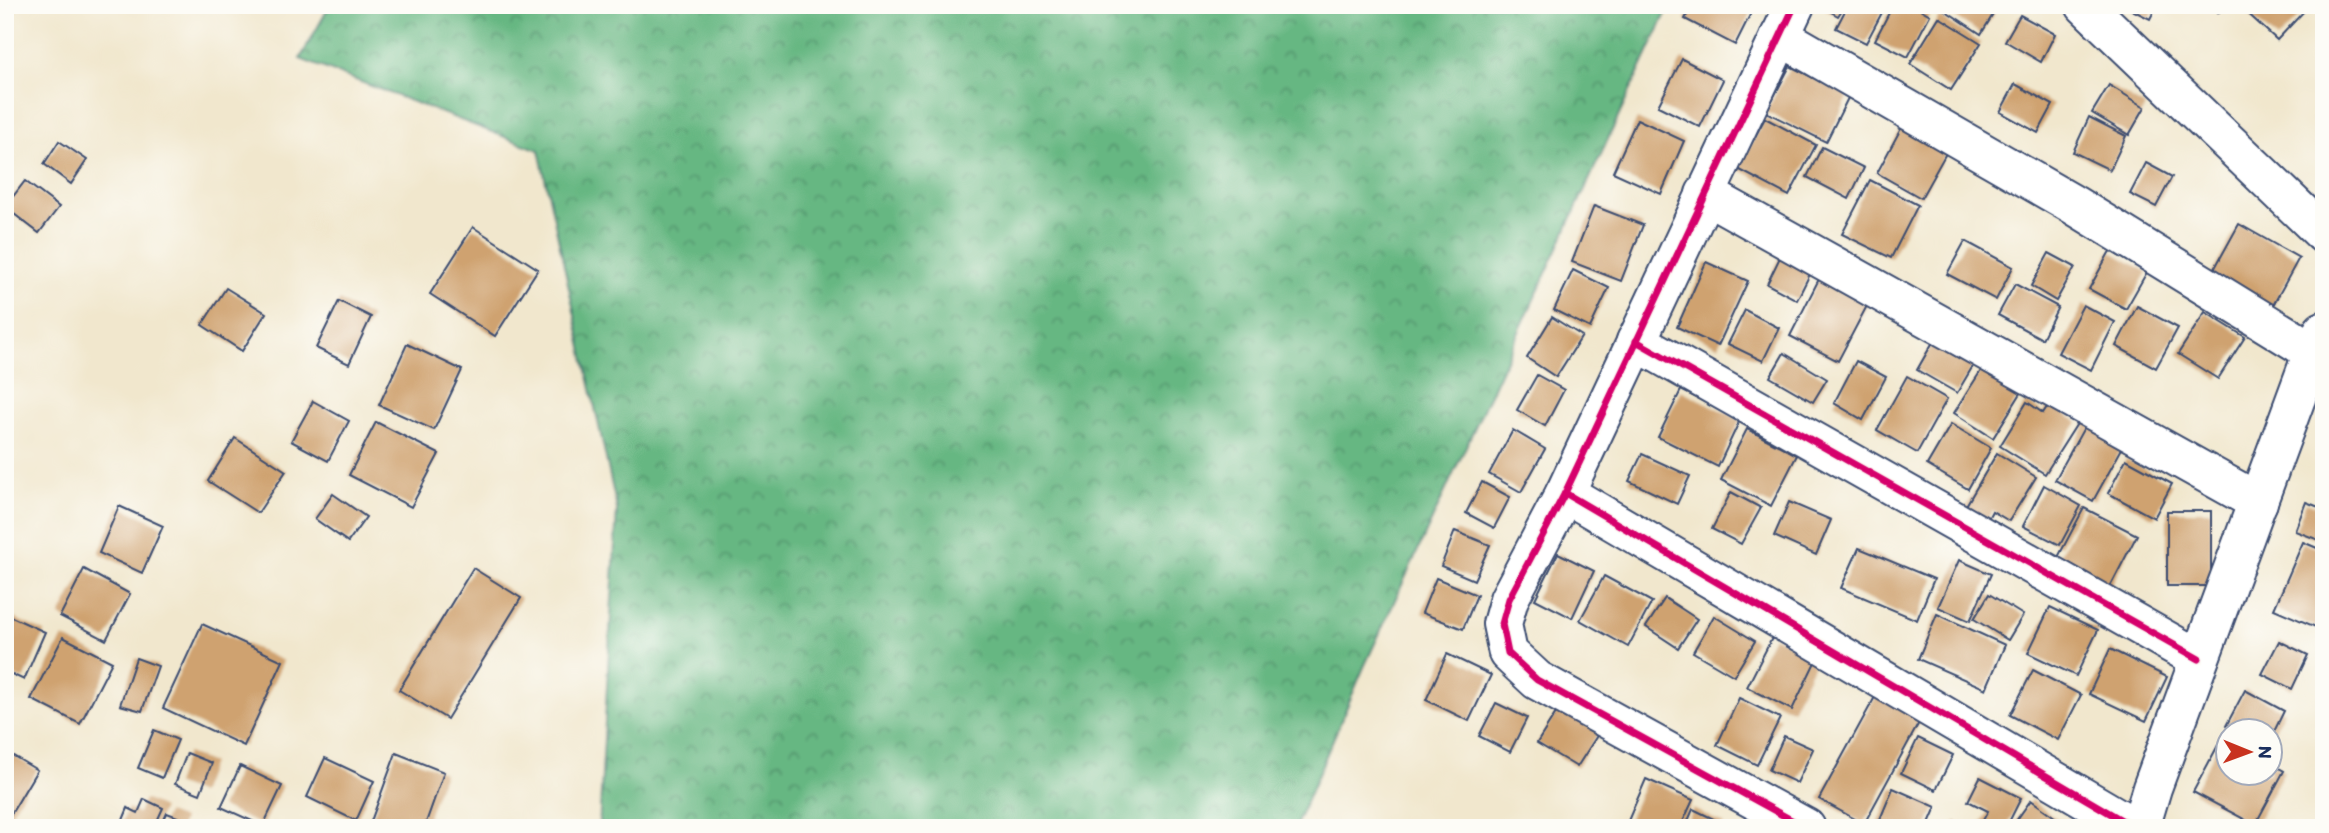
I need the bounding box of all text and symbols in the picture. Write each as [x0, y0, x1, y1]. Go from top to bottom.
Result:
north arrow [2214, 718, 2284, 788]
text: N [2254, 746, 2277, 759]

